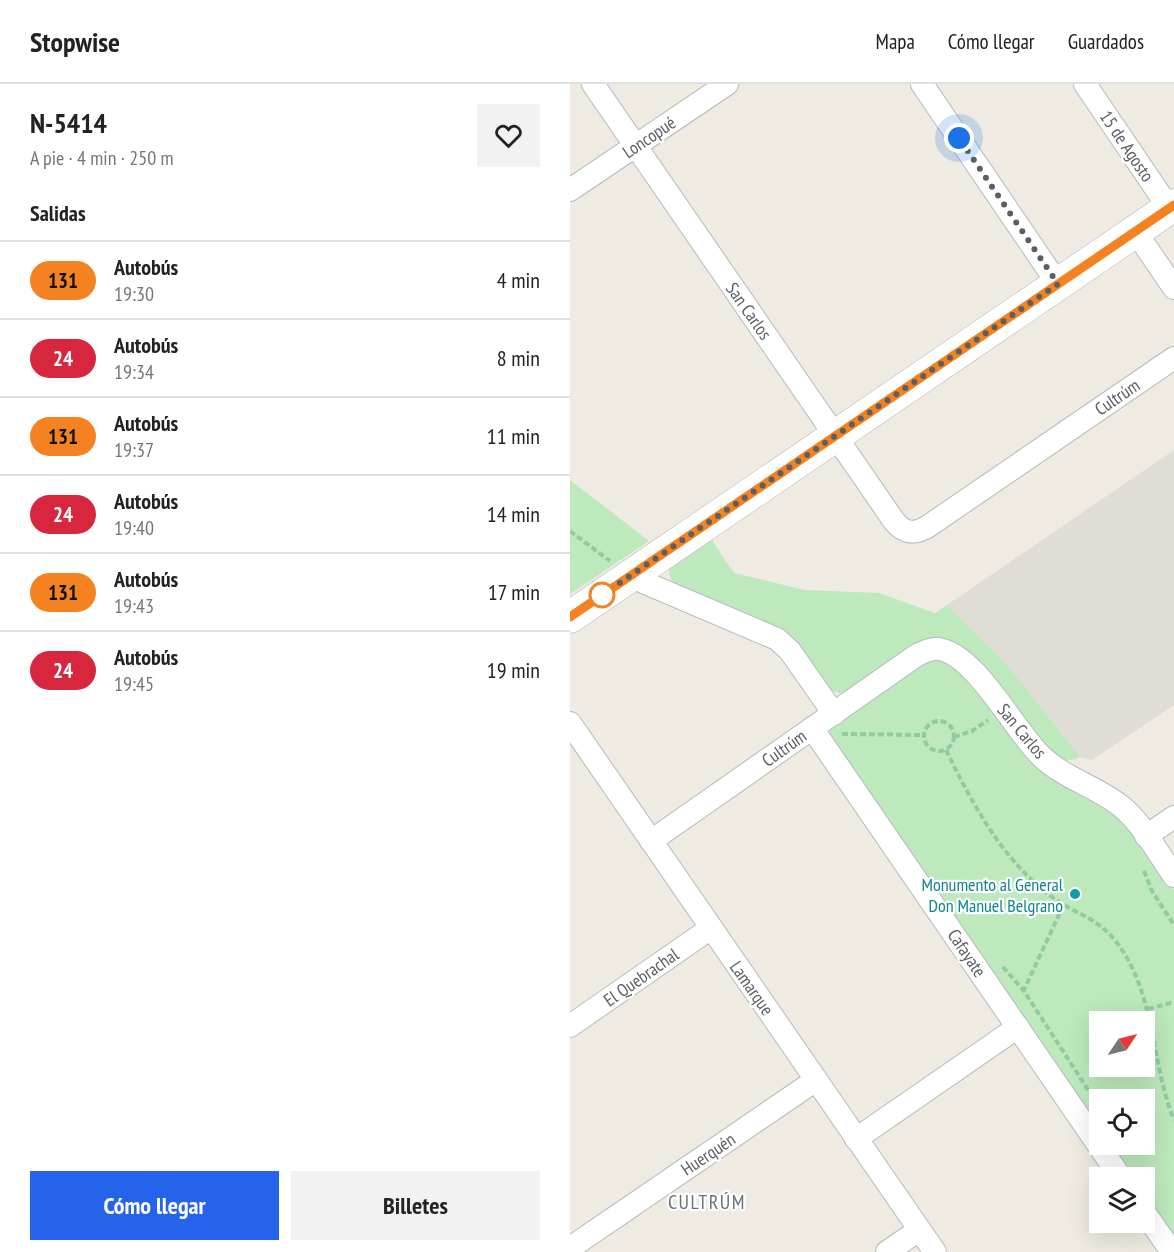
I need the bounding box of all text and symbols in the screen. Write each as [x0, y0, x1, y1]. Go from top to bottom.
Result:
text: Stopwise [30, 23, 120, 60]
text: Mapa [876, 28, 915, 55]
text: Cómo llegar [948, 28, 1035, 55]
text: Guardados [1068, 28, 1144, 55]
text: N-5414 [30, 104, 107, 141]
button: heart [477, 104, 540, 167]
street label: 15 de Agosto [1095, 106, 1159, 186]
street label: Loncopué [618, 111, 680, 163]
your location [944, 123, 974, 153]
text: A pie · 4 min · 250 m [30, 145, 173, 171]
text: Salidas [30, 199, 86, 227]
text: Autobús [114, 253, 178, 281]
text: 4 min [497, 266, 540, 294]
text: 131 [48, 267, 78, 294]
street label: San Carlos [721, 278, 777, 344]
text: 19:30 [114, 281, 154, 307]
text: Autobús [114, 331, 178, 359]
text: 8 min [497, 344, 540, 372]
text: 24 [53, 345, 73, 372]
text: 19:34 [114, 359, 154, 385]
street label: Cultrúm [1090, 374, 1144, 420]
text: Autobús [114, 409, 178, 437]
text: 11 min [487, 422, 540, 450]
text: 131 [48, 423, 78, 450]
text: 19:37 [114, 437, 154, 463]
text: Autobús [114, 487, 178, 515]
text: 14 min [487, 500, 540, 528]
text: 24 [53, 501, 73, 528]
text: 19:40 [114, 515, 154, 541]
text: Autobús [114, 565, 178, 593]
text: 17 min [488, 578, 540, 606]
text: 131 [48, 579, 78, 606]
unlabelled marker [589, 582, 615, 608]
text: 19:43 [114, 593, 154, 619]
text: Autobús [114, 643, 178, 671]
text: 19 min [487, 656, 540, 684]
text: 24 [53, 657, 73, 684]
text: 19:45 [114, 671, 154, 697]
street label: San Carlos [992, 699, 1052, 763]
street label: Cultrúm [757, 724, 811, 772]
place label: Monumento al General Don Manuel Belgrano [921, 873, 1064, 917]
marker: Monumento al General Don Manuel Belgrano [1068, 887, 1082, 901]
street label: Cafayate [943, 924, 991, 982]
street label: El Quebrachal [599, 942, 684, 1011]
street label: Lamarque [725, 956, 779, 1020]
north arrow [1089, 1011, 1155, 1077]
map controls [1089, 1011, 1155, 1233]
button: locate [1089, 1089, 1155, 1155]
street label: Huerquén [676, 1127, 740, 1181]
button: layers [1089, 1167, 1155, 1233]
button: Cómo llegar [30, 1171, 279, 1240]
button: Billetes [291, 1171, 540, 1240]
district label: CULTRÚM [668, 1189, 746, 1215]

